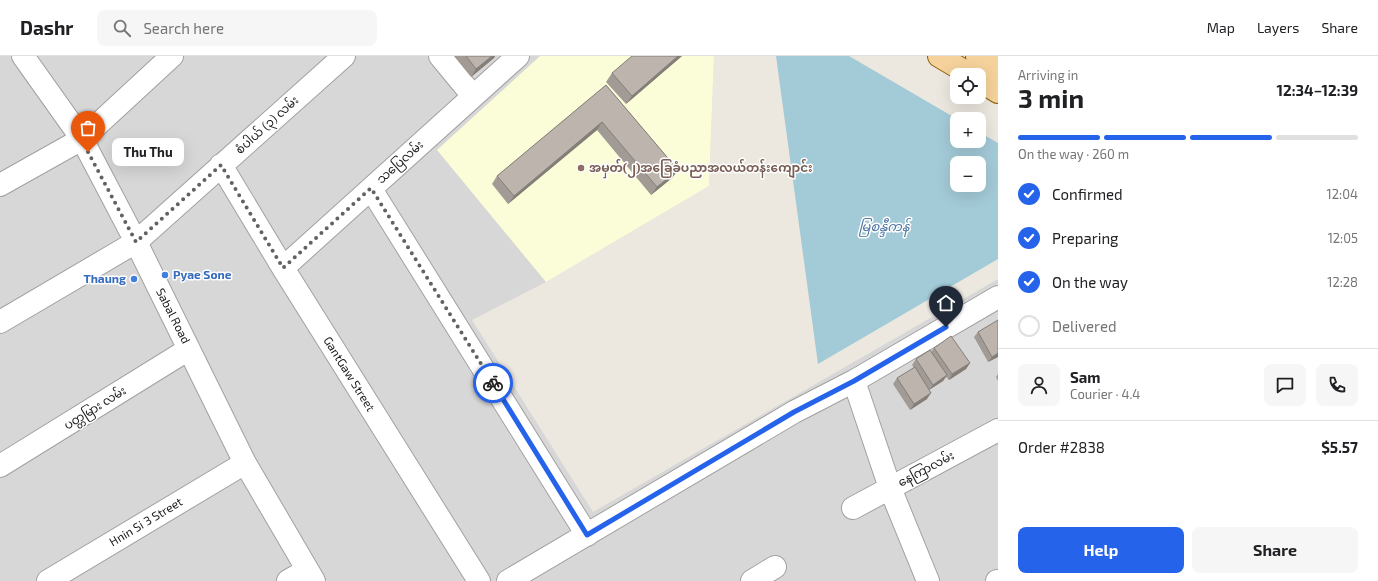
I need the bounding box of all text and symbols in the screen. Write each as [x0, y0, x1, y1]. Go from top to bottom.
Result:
search box [97, 10, 377, 46]
text: Dashr [20, 16, 73, 39]
icon: search [111, 17, 133, 39]
text: Search here [143, 19, 224, 37]
text: Map [1207, 19, 1235, 36]
text: Layers [1257, 19, 1299, 36]
text: Share [1321, 19, 1358, 36]
text: Arriving in [1018, 67, 1078, 83]
map controls [950, 68, 986, 192]
button: locate [950, 68, 986, 104]
text: 12:34–12:39 [1277, 81, 1358, 99]
text: 3 min [1018, 82, 1084, 113]
street label: စံပါယ် (၃) လမ်း [231, 92, 303, 159]
pin [71, 111, 105, 152]
button: + [950, 112, 986, 148]
icon: bag [77, 117, 99, 139]
street label: သပြေလမ်း [373, 136, 428, 189]
callout: Thu Thu [112, 138, 184, 166]
text: Thu Thu [123, 144, 173, 160]
text: On the way · 260 m [1018, 146, 1129, 162]
button: − [950, 156, 986, 192]
place label: အမှတ်(၂)အခြေခံပညာအလယ်တန်းကျောင်း [589, 158, 813, 179]
marker: အမှတ်(၂)အခြေခံပညာအလယ်တန်းကျောင်း [576, 163, 586, 173]
icon: check [1018, 183, 1040, 205]
text: Confirmed [1052, 185, 1123, 203]
text: 12:04 [1327, 186, 1358, 202]
water label: မြစန္ဒီ‌ကန် [859, 217, 912, 238]
icon: check [1018, 227, 1040, 249]
text: Preparing [1052, 229, 1118, 247]
text: 12:05 [1328, 230, 1358, 246]
place label: Pyae Sone [173, 267, 232, 282]
marker: Pyae Sone [160, 270, 170, 280]
place label: Thaung [83, 271, 126, 285]
icon: check [1018, 271, 1040, 293]
text: On the way [1052, 273, 1128, 291]
marker: Thaung [129, 274, 139, 284]
text: 12:28 [1327, 274, 1358, 290]
street label: Sabal Road [154, 285, 194, 346]
pin [929, 286, 963, 327]
icon: home [935, 292, 957, 314]
text: Delivered [1052, 317, 1117, 335]
street label: GantGaw Street [321, 334, 379, 414]
courier [473, 363, 513, 403]
button: person [1018, 364, 1060, 406]
button: chat [1264, 364, 1306, 406]
button: phone [1316, 364, 1358, 406]
text: Sam [1070, 368, 1101, 386]
icon: bike [482, 372, 504, 394]
street label: ပတ္တမြား လမ်း [60, 382, 130, 435]
text: Courier · 4.4 [1070, 386, 1140, 402]
text: Order #2838 [1018, 438, 1105, 456]
text: $5.57 [1321, 438, 1358, 456]
street label: နေကြာလမ်း [895, 447, 958, 492]
street label: Hnin Si 3 Street [106, 494, 185, 548]
button: Help [1018, 527, 1184, 573]
button: Share [1192, 527, 1358, 573]

